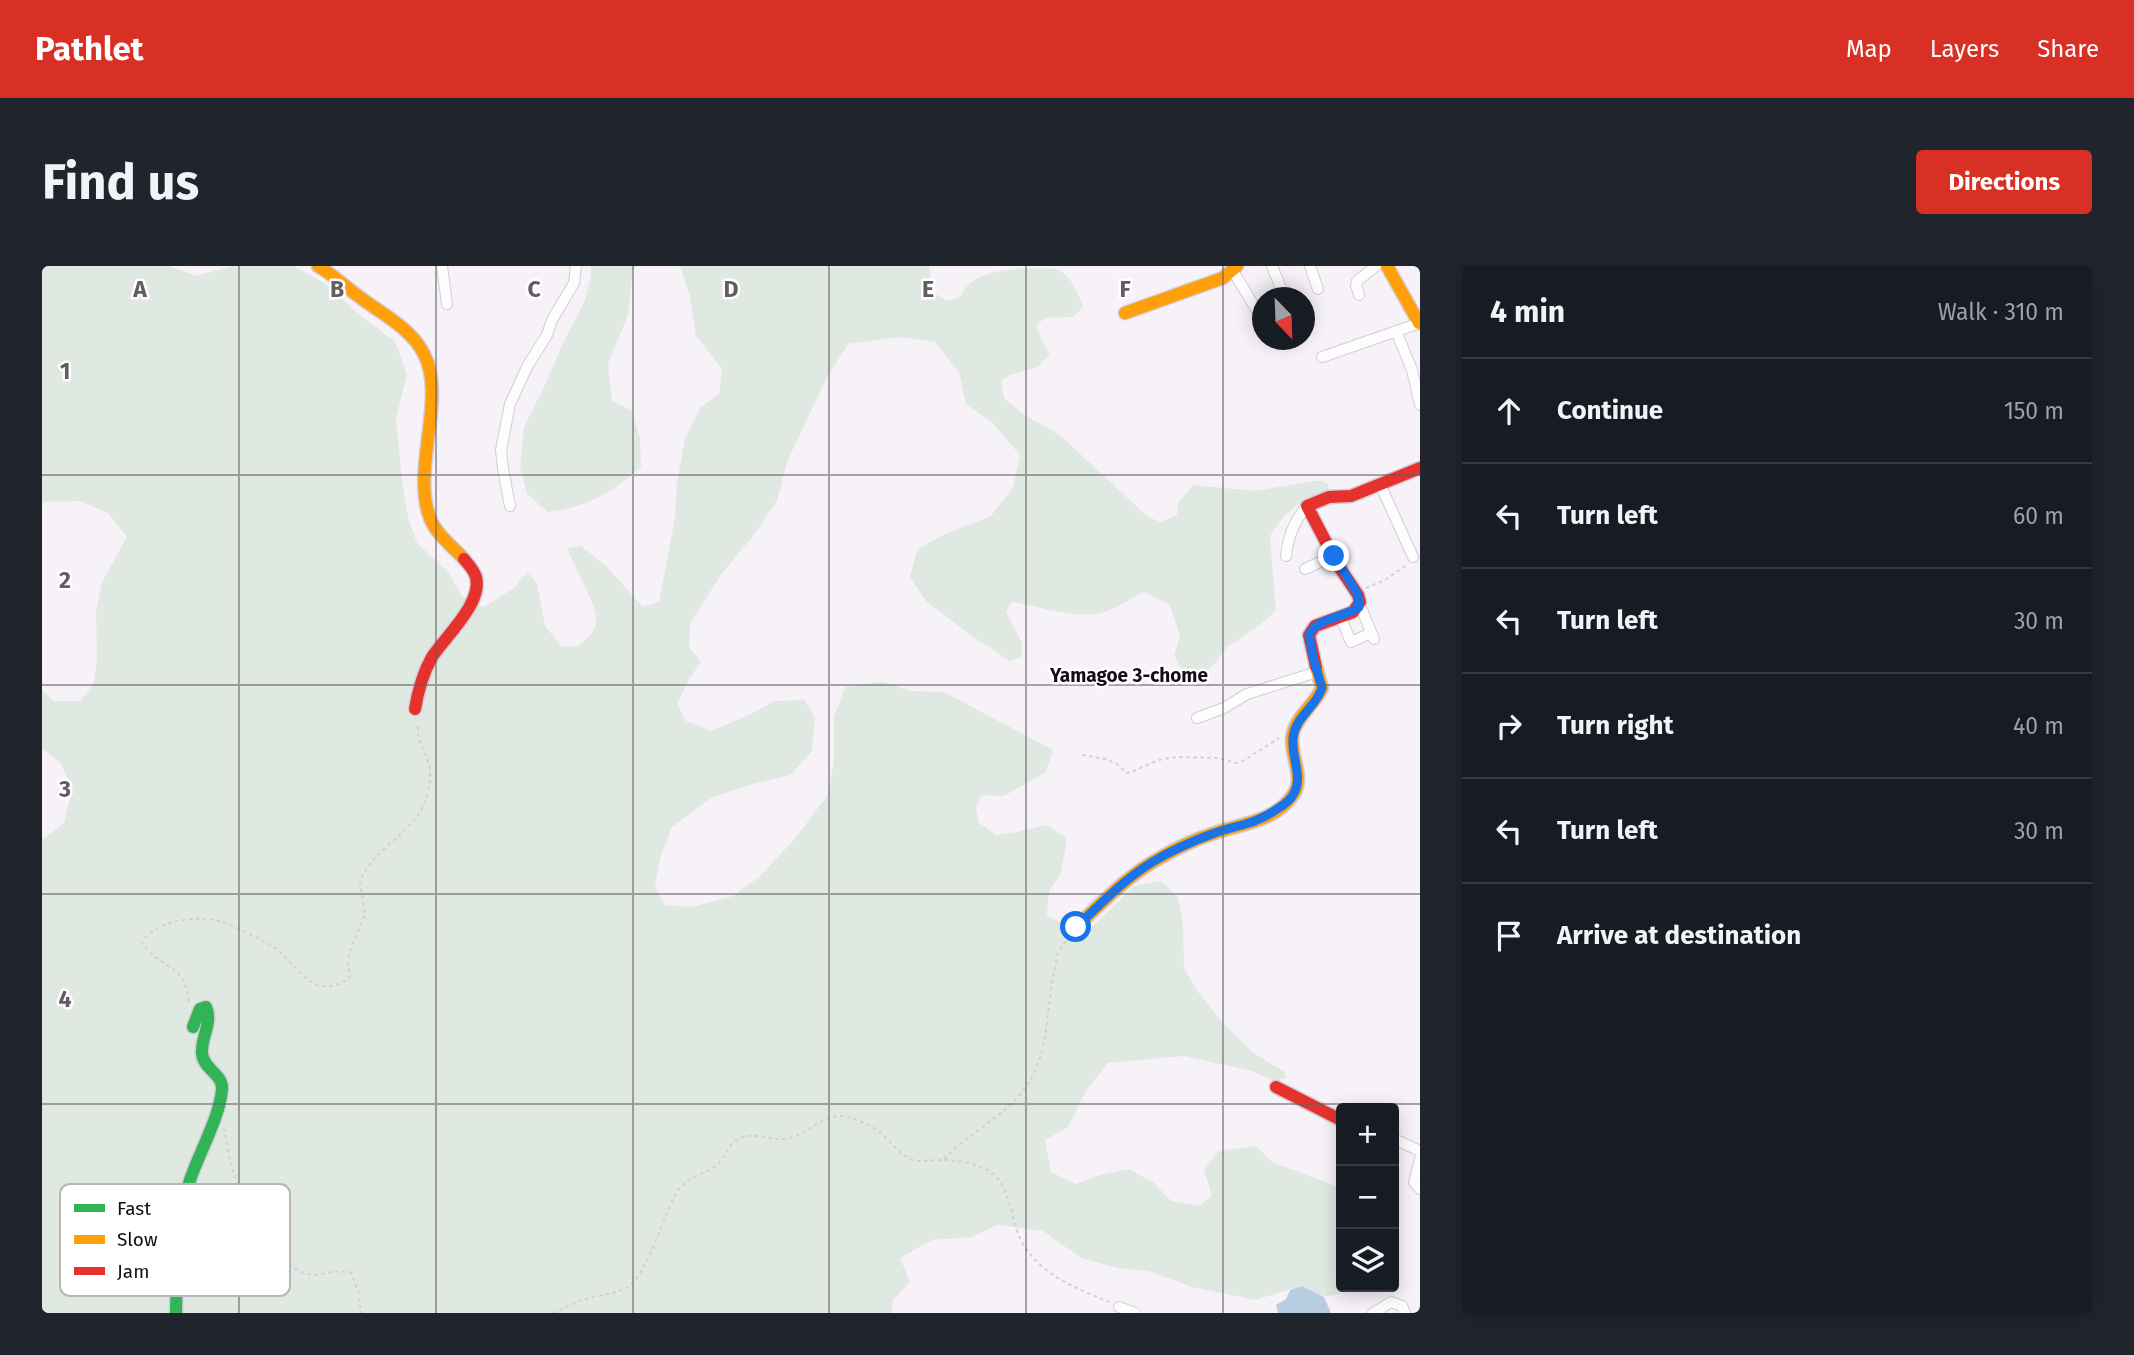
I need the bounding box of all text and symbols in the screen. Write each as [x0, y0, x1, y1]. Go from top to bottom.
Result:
text: Pathlet [35, 29, 144, 69]
text: Map [1846, 35, 1892, 63]
text: Layers [1930, 35, 1999, 63]
text: Share [2037, 35, 2099, 63]
button: Directions [1916, 150, 2092, 214]
text: Find us [42, 153, 199, 212]
text: A [132, 275, 147, 303]
text: B [330, 275, 344, 303]
text: C [527, 275, 541, 303]
text: D [724, 275, 739, 303]
text: E [922, 275, 934, 303]
text: F [1119, 275, 1131, 303]
north arrow [1252, 287, 1315, 350]
text: 4 min [1490, 294, 1565, 330]
text: Walk · 310 m [1938, 298, 2064, 326]
text: 1 [60, 357, 70, 385]
icon: ahead [1490, 392, 1528, 430]
text: Continue [1557, 395, 1663, 426]
text: 150 m [2004, 397, 2064, 425]
icon: left [1490, 497, 1528, 535]
text: Turn left [1557, 500, 1658, 531]
text: 60 m [2013, 502, 2064, 530]
route end [1318, 540, 1349, 571]
text: 2 [59, 566, 71, 594]
icon: left [1490, 602, 1528, 640]
text: Turn left [1557, 605, 1658, 636]
text: 30 m [2014, 607, 2064, 635]
district label: Yamagoe 3-chome [1049, 664, 1208, 687]
icon: right [1490, 707, 1528, 745]
text: Turn right [1557, 710, 1674, 741]
text: 40 m [2013, 712, 2064, 740]
text: 3 [58, 775, 71, 803]
icon: left [1490, 812, 1528, 850]
text: Turn left [1557, 815, 1658, 846]
text: 30 m [2014, 817, 2064, 845]
route start [1060, 911, 1091, 942]
icon: arrive [1490, 917, 1528, 955]
text: Arrive at destination [1557, 920, 1801, 951]
text: 4 [59, 985, 72, 1013]
map controls [1336, 1103, 1399, 1292]
button: + [1336, 1103, 1399, 1166]
button: − [1336, 1166, 1399, 1229]
legend [60, 1184, 290, 1296]
text: Fast [117, 1197, 151, 1220]
text: Slow [117, 1228, 158, 1251]
button: layers [1336, 1229, 1399, 1292]
text: Jam [117, 1260, 149, 1283]

